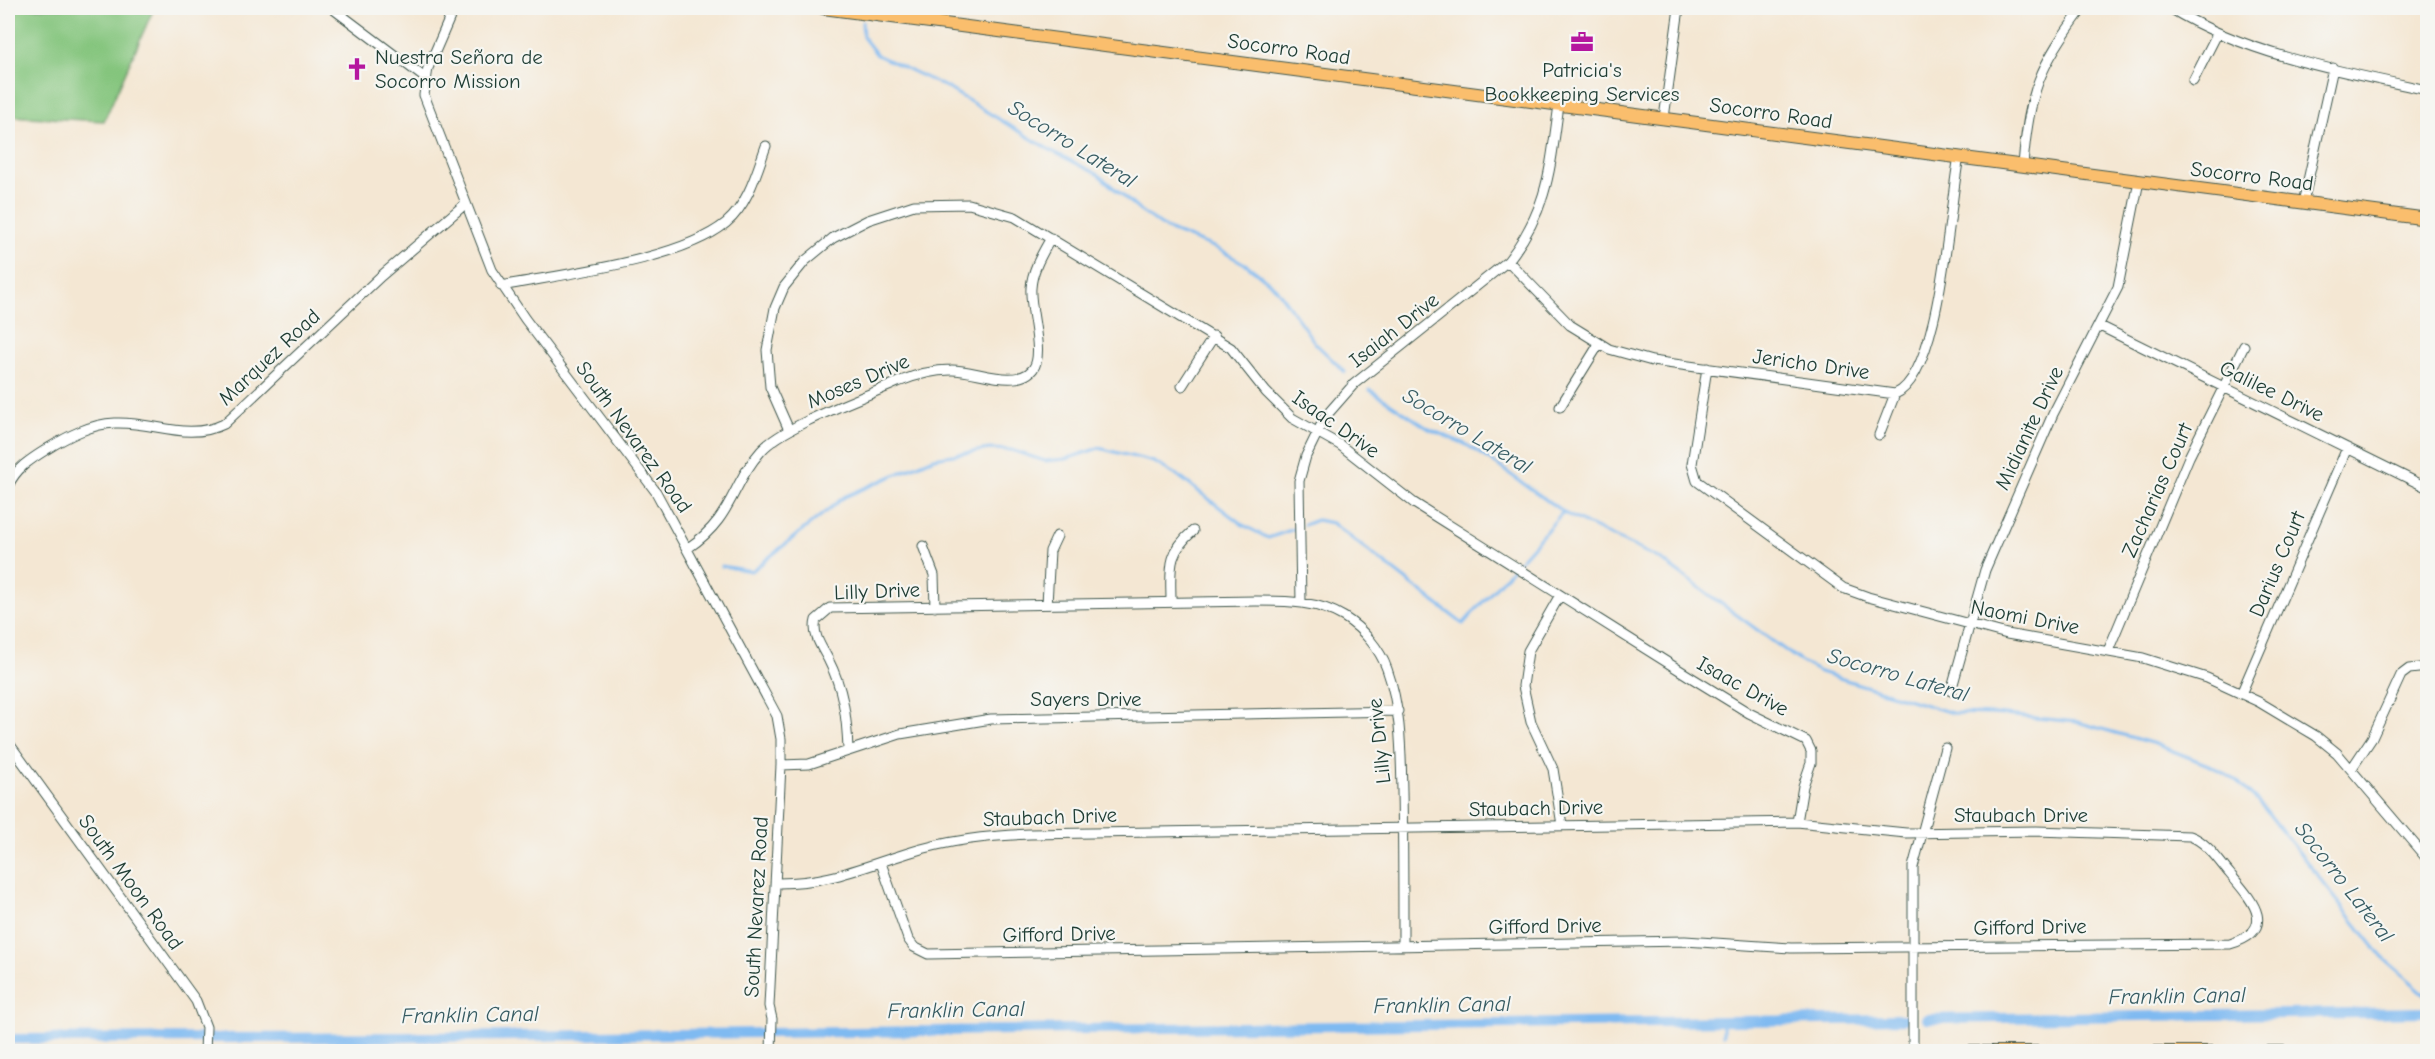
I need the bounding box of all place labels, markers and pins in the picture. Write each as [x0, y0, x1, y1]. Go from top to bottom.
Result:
office icon: Patricia's Bookkeeping Services [1569, 29, 1595, 55]
place label: Nuestra Señora de Socorro Mission [375, 45, 543, 93]
church icon: Nuestra Señora de Socorro Mission [344, 56, 370, 82]
place label: Patricia's Bookkeeping Services [1484, 58, 1680, 106]

